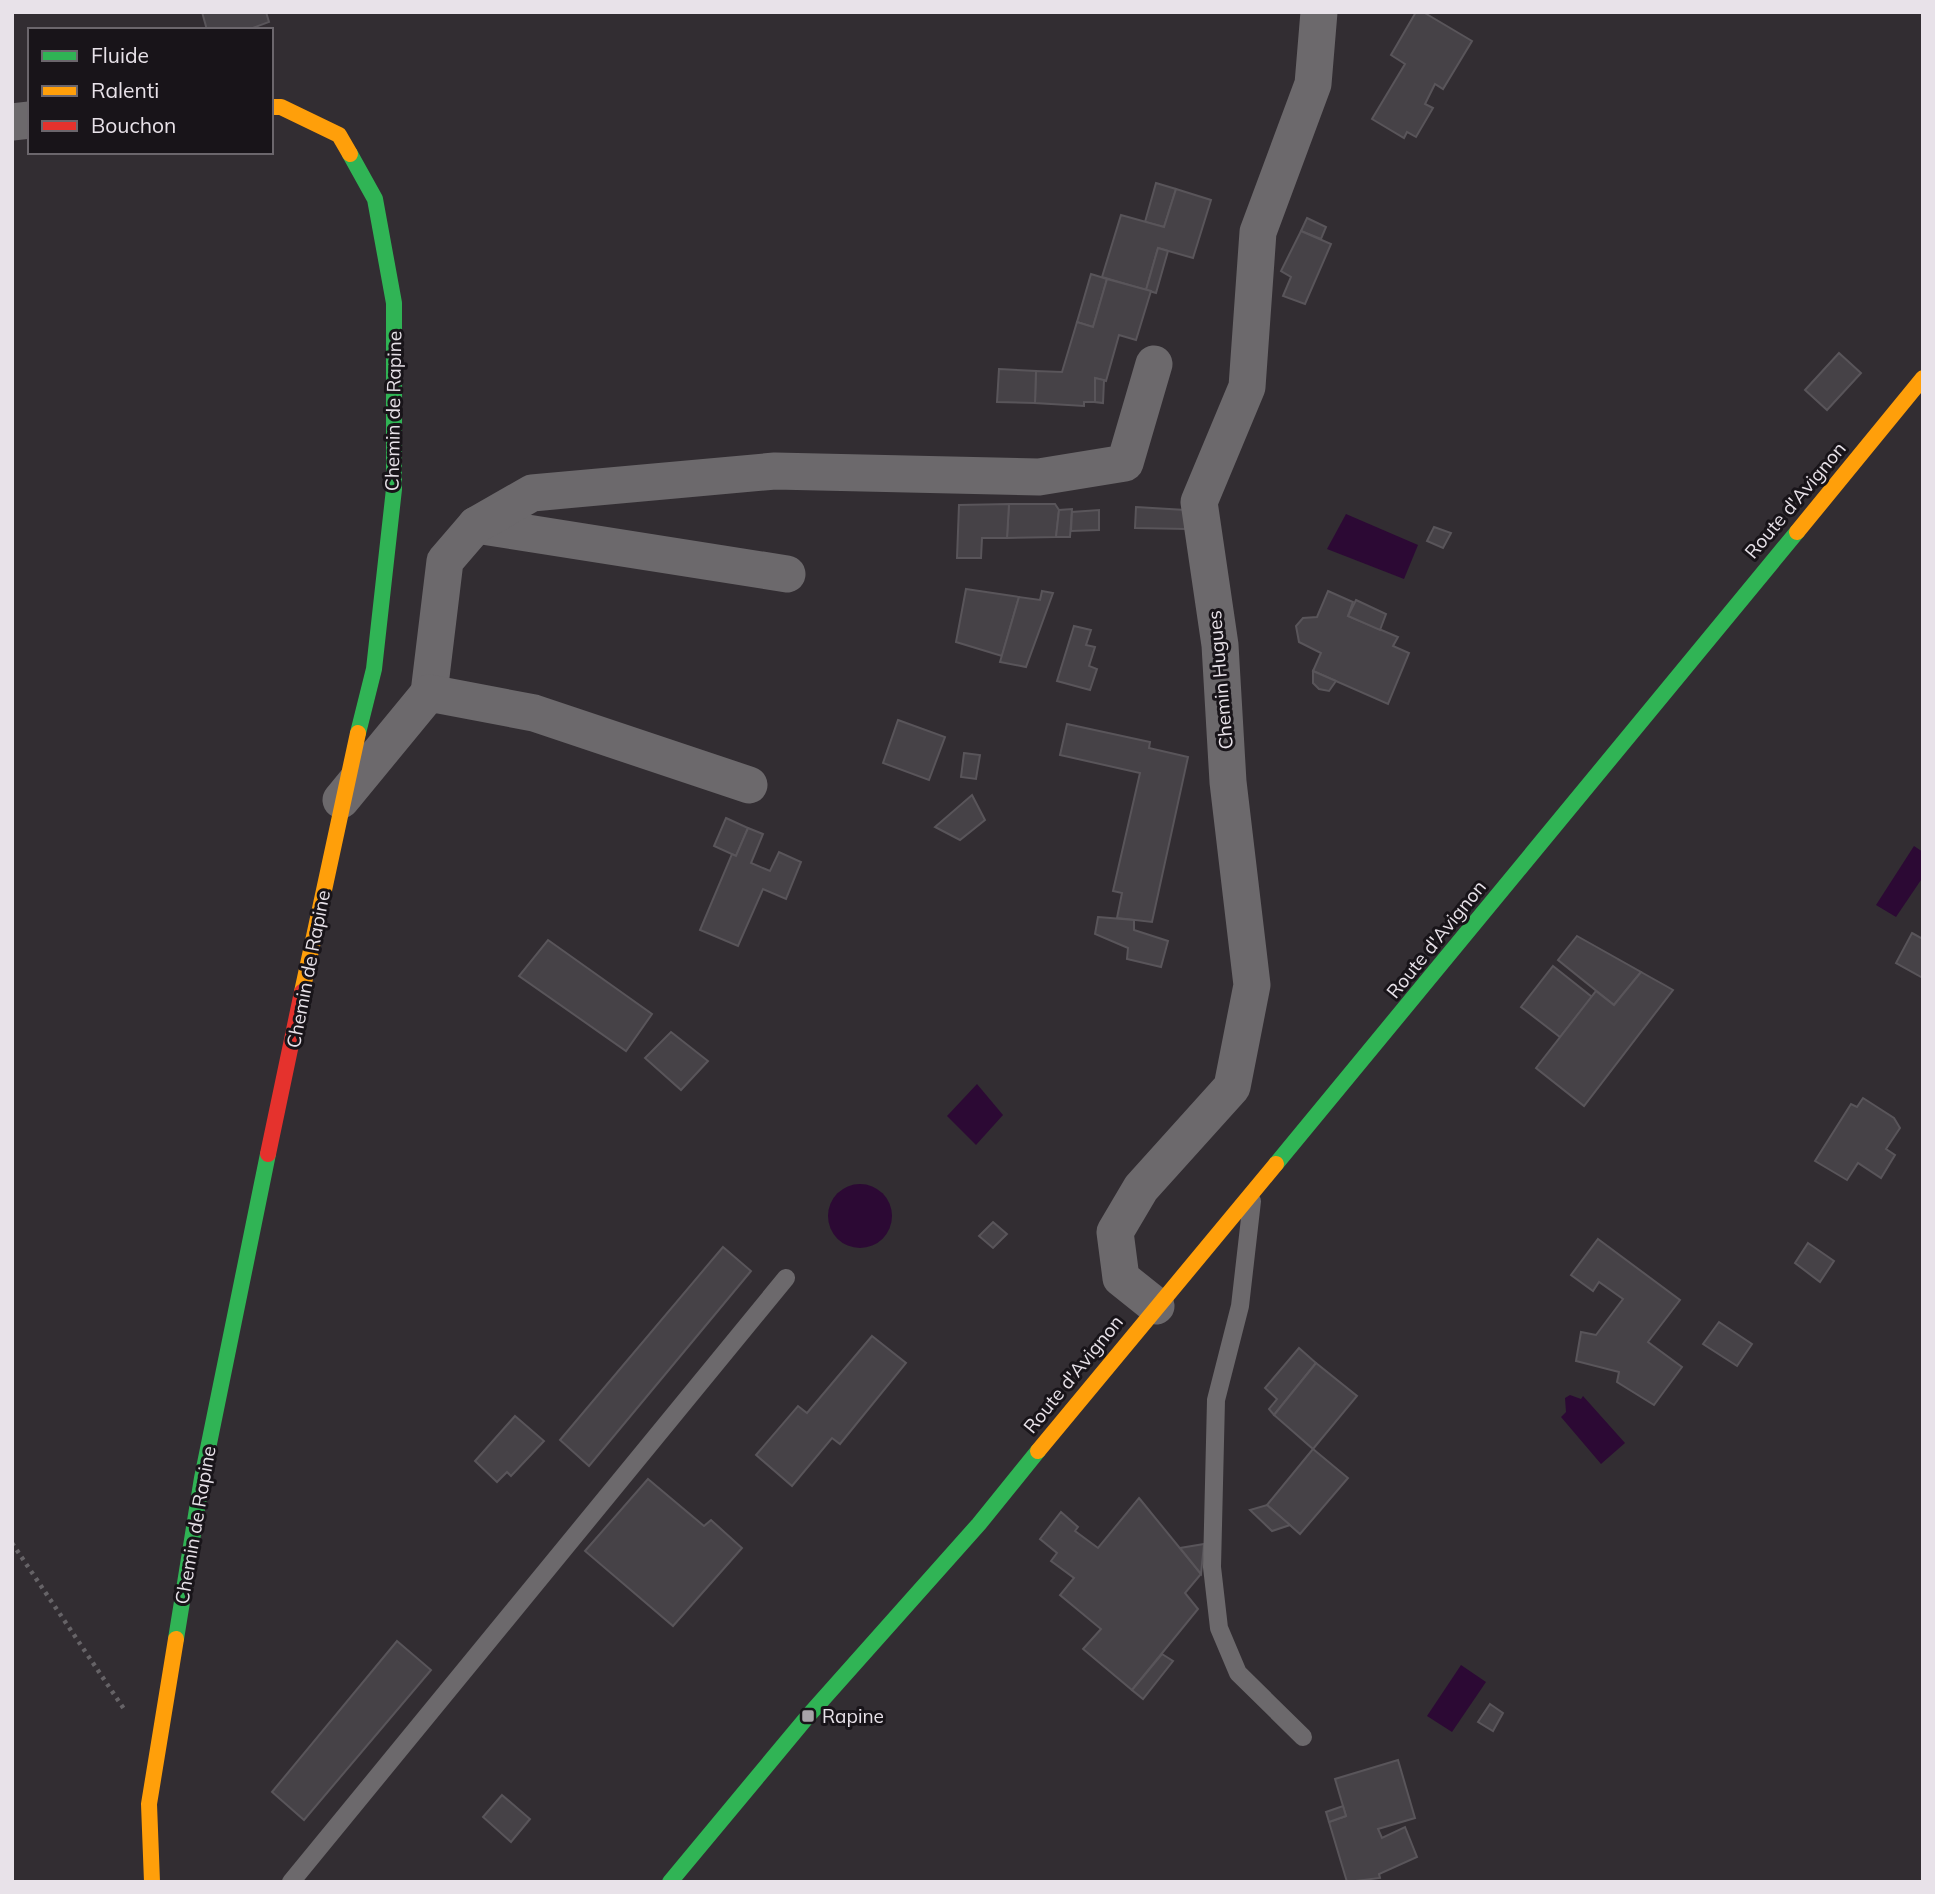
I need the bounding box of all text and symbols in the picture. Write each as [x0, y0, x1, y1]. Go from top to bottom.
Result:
legend [28, 28, 273, 154]
text: Fluide [91, 42, 149, 68]
text: Ralenti [91, 77, 159, 103]
text: Bouchon [91, 112, 176, 138]
street label: Chemin de Rapine [380, 331, 406, 491]
street label: Route d'Avignon [1739, 437, 1851, 563]
street label: Chemin Hugues [1202, 609, 1238, 751]
street label: Route d'Avignon [1381, 875, 1491, 1003]
street label: Chemin de Rapine [281, 888, 335, 1050]
street label: Route d'Avignon [1018, 1310, 1128, 1438]
street label: Chemin de Rapine [169, 1444, 221, 1606]
place label: Rapine [822, 1704, 884, 1728]
marker: Rapine [800, 1708, 816, 1724]

